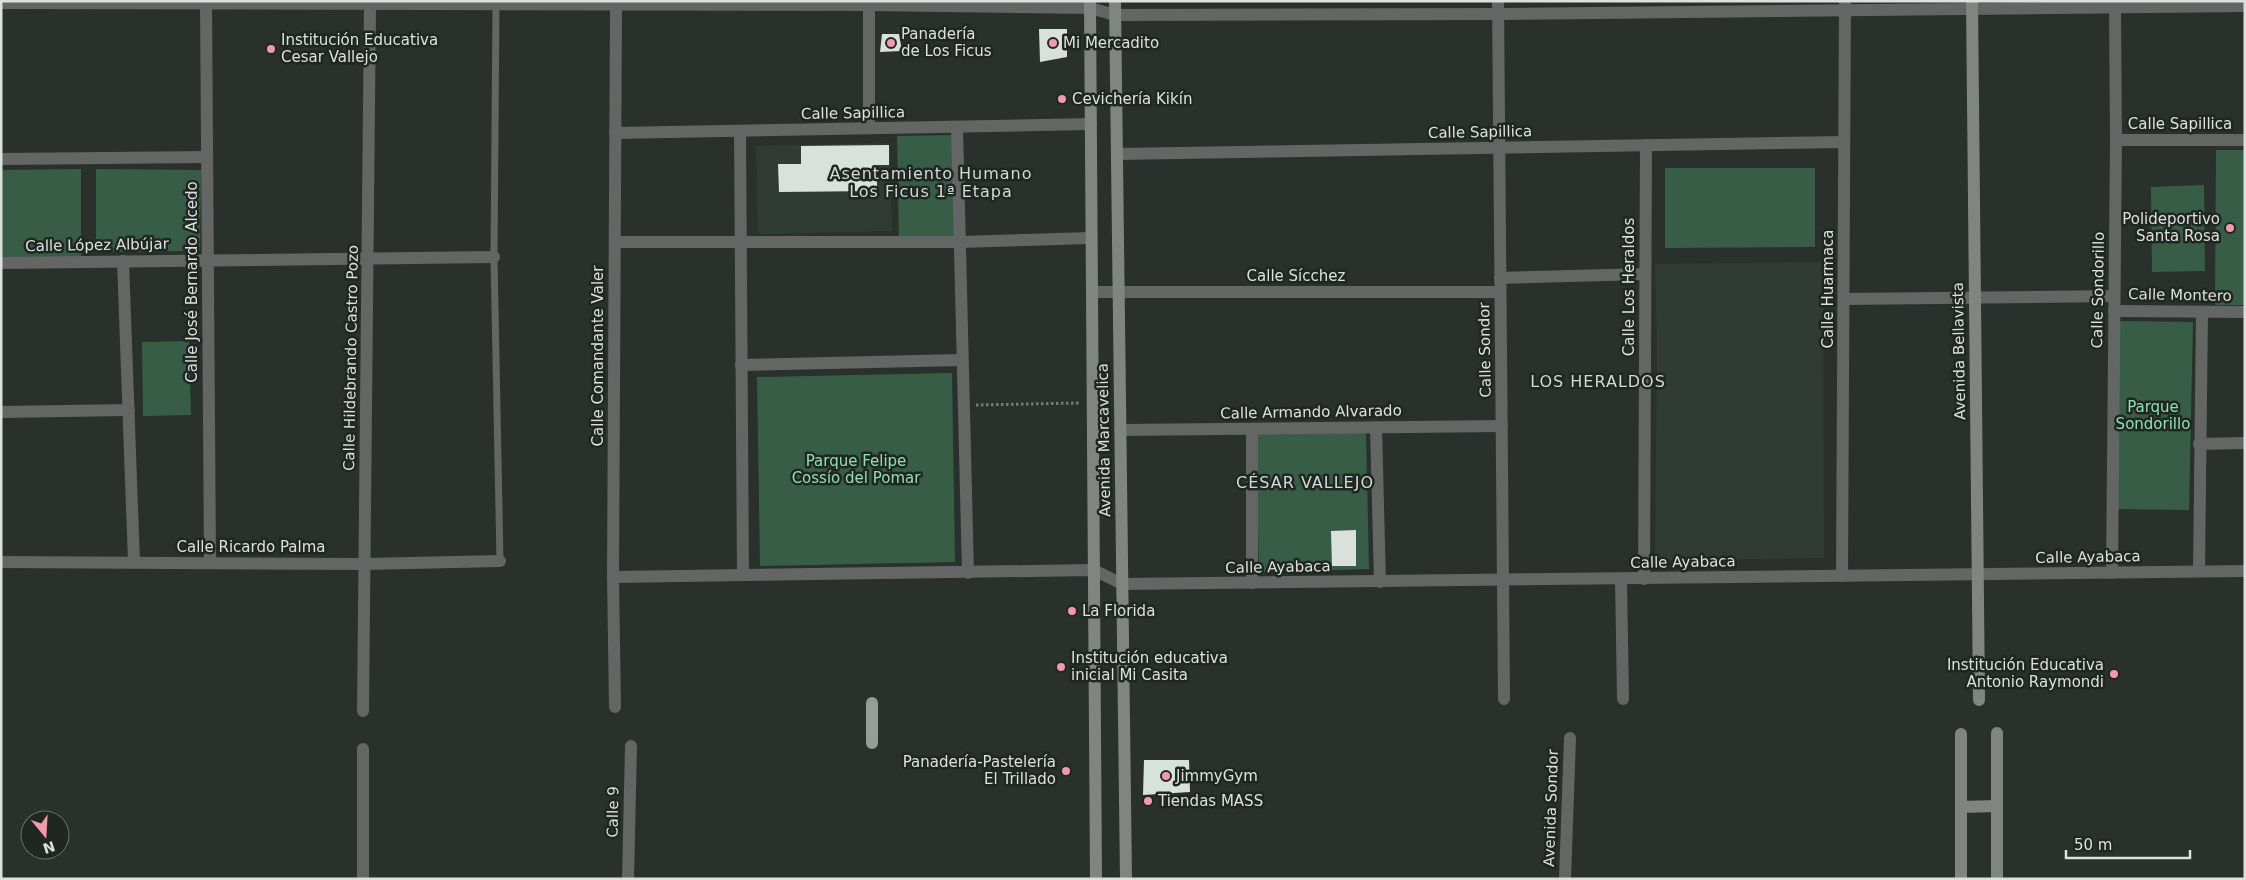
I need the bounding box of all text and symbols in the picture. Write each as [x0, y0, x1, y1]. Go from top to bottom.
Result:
place label: Panadería de Los Ficus [901, 25, 992, 60]
place label: Institución Educativa Cesar Vallejo [281, 31, 438, 66]
place label: Mi Mercadito [1063, 34, 1159, 52]
marker: Panadería de Los Ficus [885, 37, 897, 49]
marker: Mi Mercadito [1047, 37, 1059, 49]
marker: Institución Educativa Cesar Vallejo [265, 43, 277, 55]
place label: Cevichería Kikín [1072, 90, 1192, 108]
marker: Cevichería Kikín [1056, 93, 1068, 105]
street label: Calle Sapillica [801, 103, 905, 123]
street label: Calle Sapillica [2128, 115, 2232, 133]
street label: Calle Sapillica [1428, 122, 1532, 142]
district label: Asentamiento Humano Los Ficus 1ª Etapa [830, 164, 1033, 201]
street label: Calle José Bernardo Alcedo [183, 181, 201, 383]
place label: Polideportivo Santa Rosa [2122, 210, 2220, 245]
street label: Calle Los Heraldos [1620, 218, 1638, 356]
marker: Polideportivo Santa Rosa [2224, 222, 2236, 234]
street label: Calle Huarmaca [1819, 229, 1837, 349]
street label: Calle Sondorillo [2088, 231, 2108, 349]
street label: Calle López Albújar [25, 235, 170, 255]
street label: Calle Hildebrando Castro Pozo [340, 245, 362, 471]
street label: Calle Comandante Valer [589, 265, 607, 446]
street label: Calle Sícchez [1247, 267, 1346, 285]
street label: Avenida Bellavista [1949, 282, 1969, 420]
street label: Calle Montero [2128, 285, 2232, 305]
street label: Calle Sondor [1475, 301, 1495, 398]
street label: Avenida Marcavelica [1094, 363, 1114, 517]
district label: LOS HERALDOS [1530, 372, 1666, 391]
park label: Parque Sondorillo [2116, 398, 2190, 433]
street label: Calle Armando Alvarado [1220, 401, 1402, 423]
park label: Parque Felipe Cossío del Pomar [792, 452, 921, 487]
district label: CÉSAR VALLEJO [1236, 473, 1374, 492]
street label: Calle Ricardo Palma [177, 538, 325, 556]
street label: Calle Ayabaca [2035, 547, 2141, 567]
street label: Calle Ayabaca [1630, 552, 1736, 572]
street label: Calle Ayabaca [1225, 557, 1331, 577]
place label: La Florida [1082, 602, 1155, 620]
marker: La Florida [1066, 605, 1078, 617]
place label: Institución educativa inicial Mi Casita [1071, 649, 1228, 684]
place label: Institución Educativa Antonio Raymondi [1947, 656, 2104, 691]
marker: Institución educativa inicial Mi Casita [1055, 661, 1067, 673]
marker: Institución Educativa Antonio Raymondi [2108, 668, 2120, 680]
street label: Avenida Sondor [1540, 748, 1562, 867]
place label: Panadería-Pastelería El Trillado [903, 753, 1056, 788]
marker: Panadería-Pastelería El Trillado [1060, 765, 1072, 777]
place label: JimmyGym [1175, 767, 1258, 785]
marker: JimmyGym [1160, 770, 1172, 782]
street label: Calle 9 [604, 786, 622, 838]
place label: Tiendas MASS [1157, 792, 1263, 810]
marker: Tiendas MASS [1142, 795, 1154, 807]
north arrow [20, 810, 70, 860]
scale bar [2066, 828, 2190, 860]
text: 50 m [2074, 836, 2112, 854]
text: N [41, 838, 57, 857]

